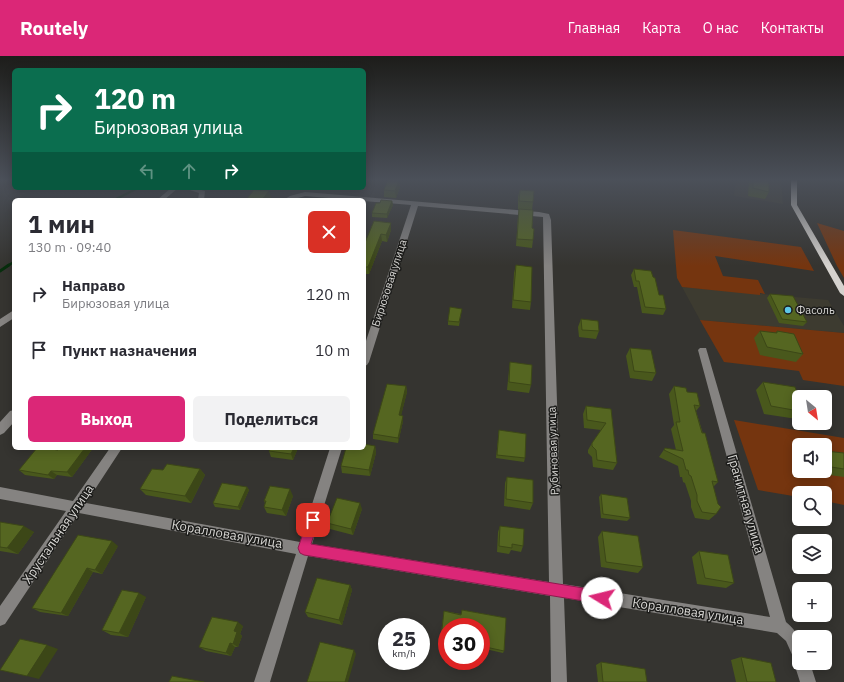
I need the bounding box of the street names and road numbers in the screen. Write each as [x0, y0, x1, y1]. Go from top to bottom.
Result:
street label: Бирюзовая улица [368, 237, 410, 328]
street label: Рубиновая улица [544, 406, 562, 495]
street label: Гранитная улица [724, 453, 768, 556]
street label: Хрустальная улица [18, 481, 98, 587]
street label: Коралловая улица [170, 516, 284, 552]
street label: Коралловая улица [631, 594, 745, 628]

